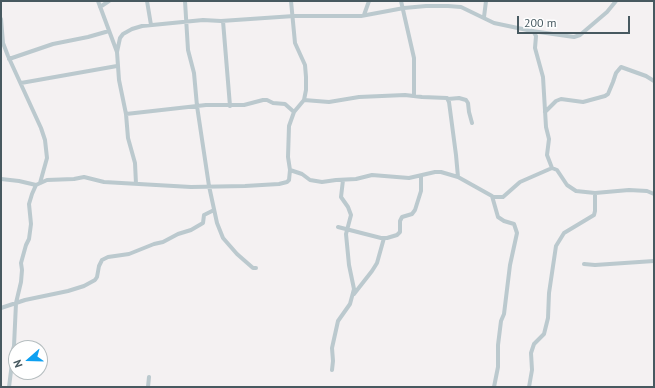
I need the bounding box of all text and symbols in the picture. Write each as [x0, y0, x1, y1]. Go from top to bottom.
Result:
scale bar [519, 8, 632, 34]
text: 200 m [524, 15, 557, 30]
north arrow [8, 340, 48, 380]
text: N [10, 358, 25, 370]

